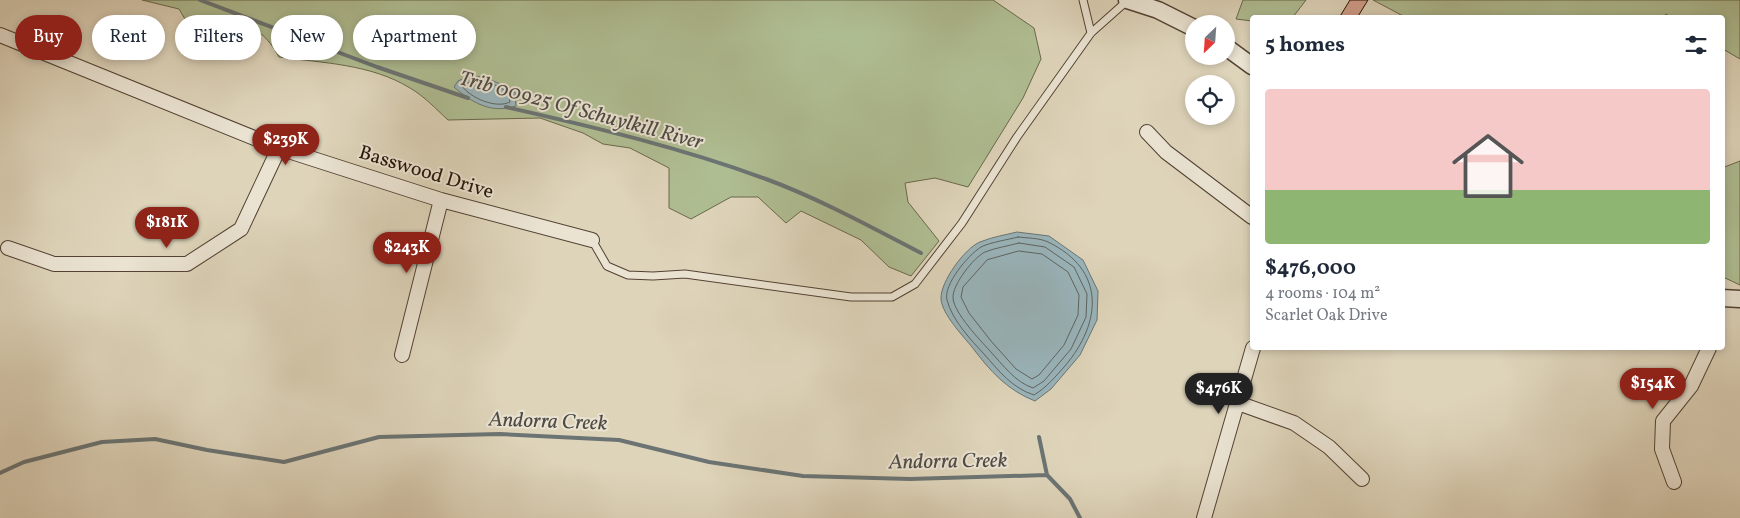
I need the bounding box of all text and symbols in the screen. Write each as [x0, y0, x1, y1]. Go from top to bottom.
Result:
chip: Buy [15, 15, 82, 60]
chip: Rent [92, 15, 165, 60]
chip: Filters [175, 15, 261, 60]
chip: New [271, 15, 343, 60]
chip: Apartment [353, 15, 476, 60]
north arrow [1185, 15, 1235, 65]
map controls [1185, 15, 1235, 125]
text: 5 homes [1265, 31, 1345, 60]
icon: filters [1682, 31, 1710, 59]
water label: Trib 00925 Of Schuylkill River [456, 64, 706, 158]
button: locate [1185, 75, 1235, 125]
icon: home [1443, 121, 1533, 211]
pin: $239K [251, 124, 321, 166]
text: $239K [263, 129, 309, 151]
street label: Basswood Drive [355, 139, 497, 207]
pin: $181K [132, 206, 202, 249]
text: $181K [146, 212, 188, 234]
pin: $243K [372, 232, 442, 274]
text: $243K [384, 237, 430, 259]
text: $476,000 [1265, 254, 1356, 283]
text: 4 rooms · 104 m² [1265, 283, 1380, 305]
text: Scarlet Oak Drive [1265, 305, 1388, 327]
pin: $154K [1618, 368, 1688, 410]
pin: $476K [1184, 372, 1254, 415]
text: $154K [1631, 373, 1675, 395]
text: $476K [1196, 378, 1242, 400]
water label: Andorra Creek [487, 405, 608, 439]
water label: Andorra Creek [887, 446, 1008, 478]

